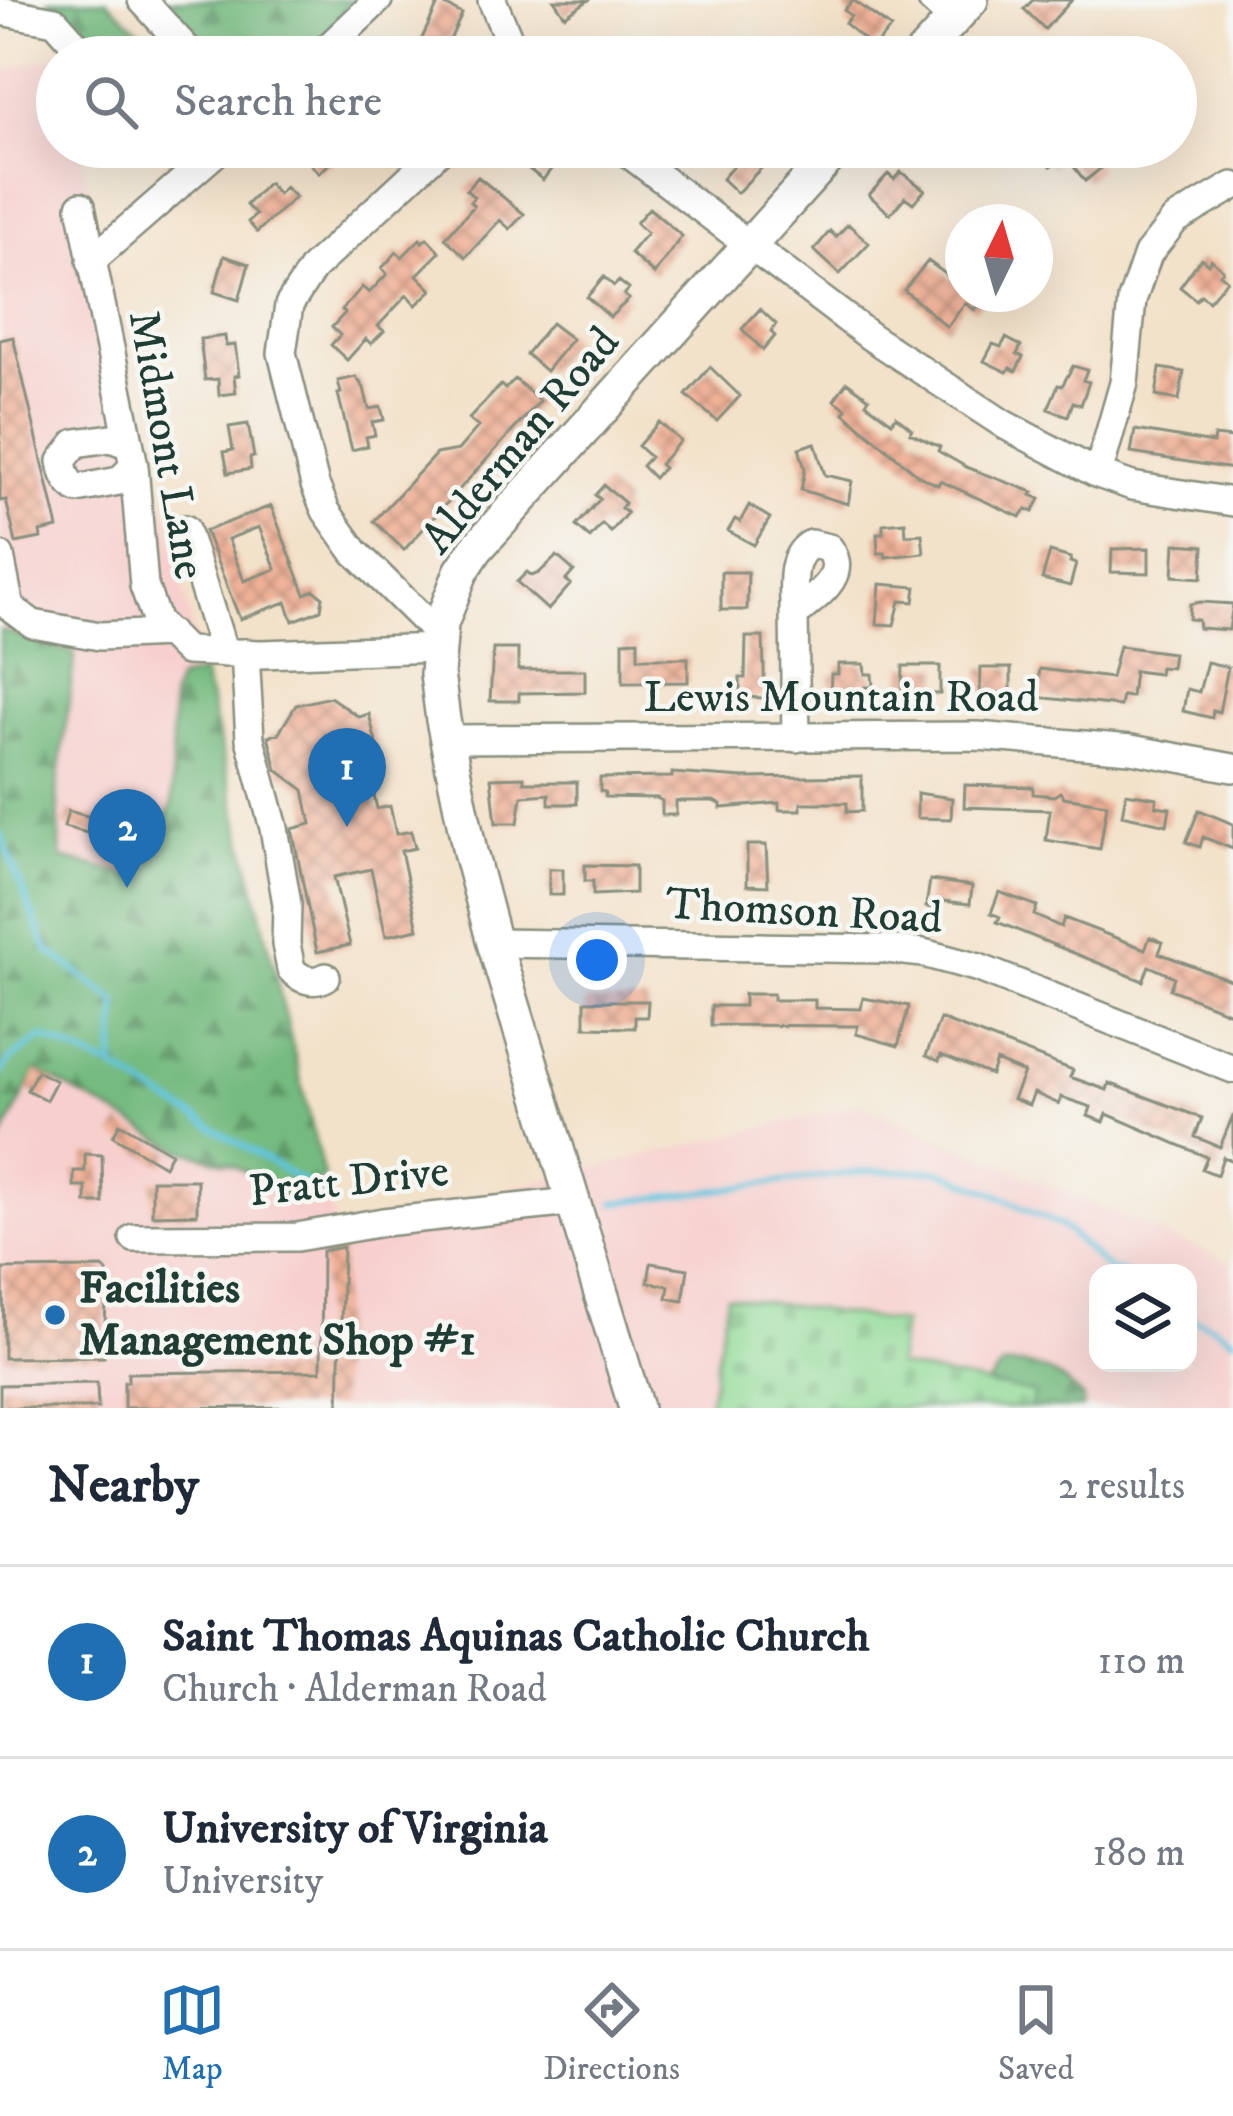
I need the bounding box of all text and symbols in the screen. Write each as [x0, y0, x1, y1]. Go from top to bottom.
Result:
search box [36, 36, 1197, 168]
icon: search [78, 69, 144, 135]
text: Search here [174, 74, 382, 130]
north arrow [945, 204, 1053, 312]
street label: Midmont Lane [115, 306, 217, 584]
street label: Alderman Road [410, 316, 633, 566]
street label: Lewis Mountain Road [644, 670, 1039, 726]
pin: 1 [308, 728, 386, 827]
pin: 2 [88, 789, 166, 888]
street label: Thomson Road [664, 877, 944, 947]
your location [567, 930, 627, 990]
street label: Pratt Drive [246, 1144, 452, 1220]
place label: Facilities Management Shop #1 [79, 1261, 476, 1369]
map controls [1089, 1264, 1197, 1372]
button: layers [1089, 1264, 1197, 1372]
marker: Facilities Management Shop #1 [42, 1302, 68, 1328]
text: Nearby [48, 1454, 199, 1518]
text: 2 results [1058, 1462, 1185, 1511]
text: Saint Thomas Aquinas Catholic Church [162, 1609, 870, 1665]
text: 1 [80, 1637, 94, 1686]
text: 110 m [1098, 1637, 1185, 1686]
text: Church · Alderman Road [162, 1665, 547, 1714]
text: University of Virginia [162, 1801, 548, 1857]
text: 2 [77, 1829, 97, 1878]
text: 180 m [1093, 1829, 1185, 1878]
text: University [162, 1857, 323, 1906]
tab: Map [159, 1977, 225, 2090]
tab: Directions [543, 1977, 680, 2090]
tab: Saved [998, 1977, 1074, 2090]

